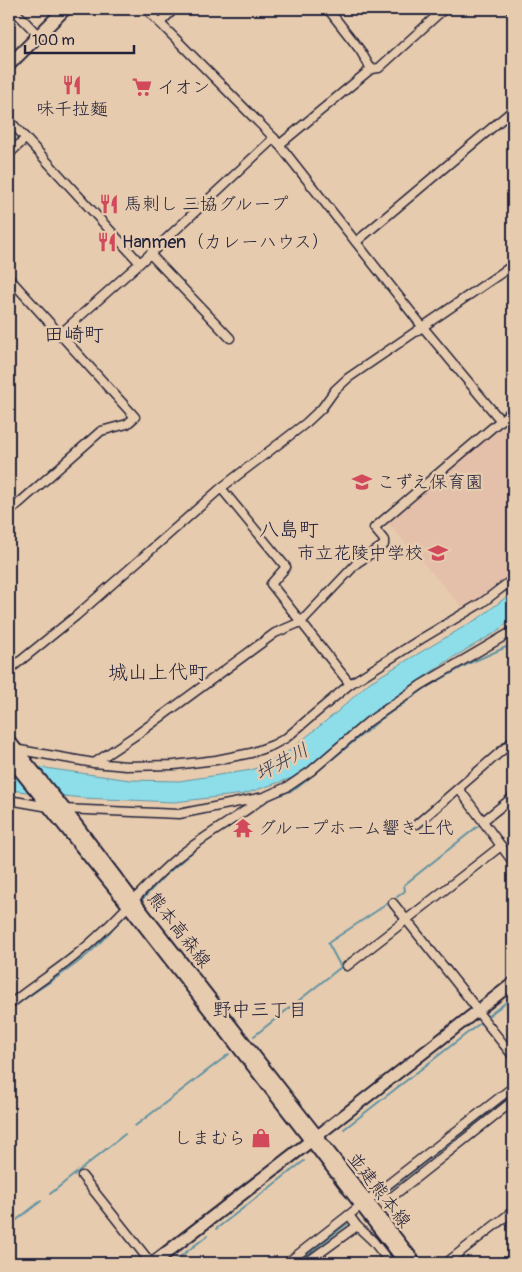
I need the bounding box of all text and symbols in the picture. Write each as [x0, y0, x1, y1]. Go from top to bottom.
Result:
scale bar [25, 22, 134, 54]
text: 100 m [32, 31, 75, 50]
restaurant icon: 味千拉麵 [61, 74, 83, 96]
supermarket icon: イオン [131, 76, 153, 98]
place label: イオン [157, 76, 210, 99]
place label: 味千拉麵 [36, 98, 108, 121]
restaurant icon: 馬刺し 三協グループ [98, 193, 120, 215]
place label: 馬刺し 三協グループ [124, 193, 288, 216]
restaurant icon: Hanmen（カレーハウス） [96, 231, 118, 253]
place label: Hanmen（カレーハウス） [122, 231, 330, 254]
district label: 田崎町 [44, 322, 104, 347]
school or university icon: こずえ保育園 [351, 471, 373, 493]
place label: こずえ保育園 [377, 471, 484, 494]
district label: 八島町 [259, 517, 319, 542]
place label: 市立花陵中学校 [297, 542, 423, 565]
school or university icon: 市立花陵中学校 [427, 542, 449, 564]
district label: 城山上代町 [108, 660, 208, 685]
water label: 坪井川 [251, 738, 313, 786]
temple icon: グループホーム響き上代 [232, 817, 254, 839]
place label: グループホーム響き上代 [258, 817, 454, 840]
street label: 熊本高森線 [142, 887, 216, 973]
district label: 野中三丁目 [212, 998, 308, 1022]
place label: しまむら [174, 1127, 246, 1150]
shop icon: しまむら [250, 1127, 272, 1149]
street label: 並建熊本線 [342, 1147, 416, 1233]

